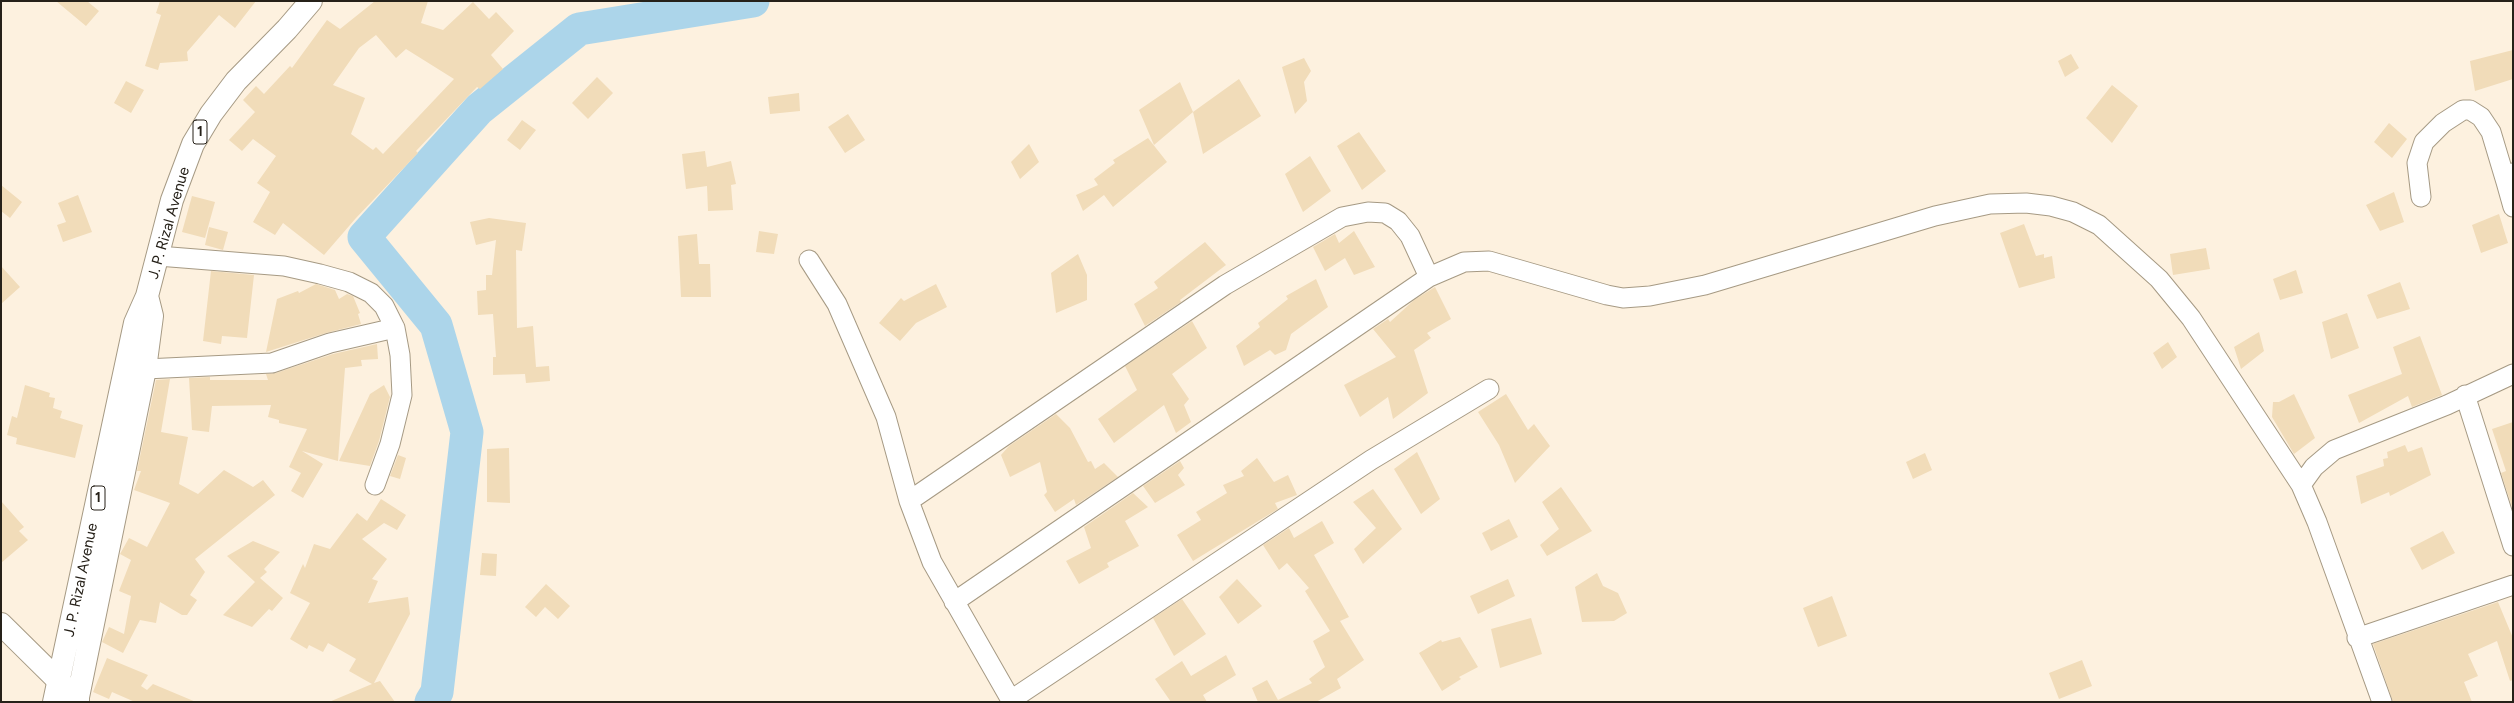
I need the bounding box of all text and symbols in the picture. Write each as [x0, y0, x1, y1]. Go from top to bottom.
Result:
road number: 1 [193, 120, 207, 144]
street label: J. P. Rizal Avenue [144, 165, 194, 281]
road number: 1 [91, 486, 105, 510]
street label: J. P. Rizal Avenue [60, 522, 102, 638]

